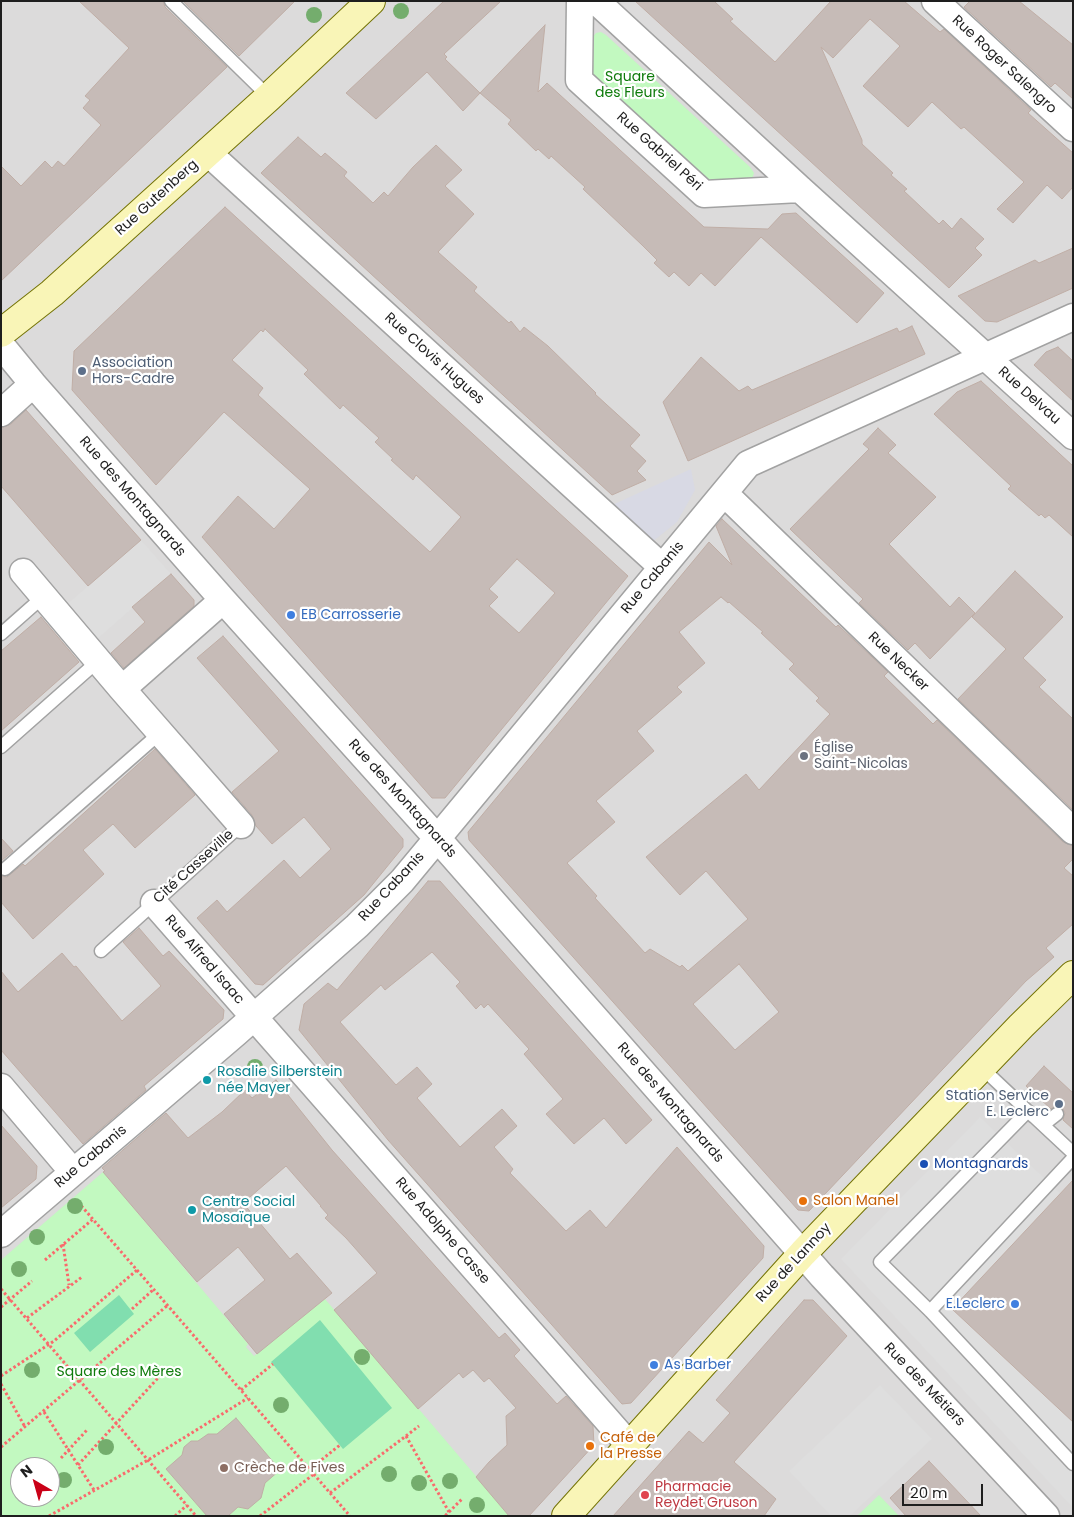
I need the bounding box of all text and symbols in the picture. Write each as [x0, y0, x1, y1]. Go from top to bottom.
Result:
street label: Rue Roger Salengro [948, 12, 1060, 118]
park label: Square des Fleurs [595, 69, 665, 102]
street label: Rue Gabriel Péri [613, 109, 705, 195]
street label: Rue Gutenberg [112, 157, 202, 239]
street label: Rue Clovis Hugues [381, 310, 487, 408]
place label: Association Hors-Cadre [92, 355, 175, 388]
street label: Rue Delvau [994, 364, 1064, 428]
marker: Association Hors-Cadre [76, 365, 88, 377]
street label: Rue des Montagnards [75, 434, 189, 560]
street label: Rue Cabanis [618, 539, 688, 617]
place label: EB Carrosserie [301, 607, 401, 623]
marker: EB Carrosserie [285, 609, 297, 621]
street label: Rue Necker [864, 629, 932, 695]
street label: Rue des Montagnards [344, 736, 460, 862]
place label: Église Saint-Nicolas [814, 740, 908, 772]
marker: Église Saint-Nicolas [798, 750, 810, 762]
street label: Cité Casseville [150, 827, 238, 907]
street label: Rue Cabanis [356, 849, 428, 925]
street label: Rue Alfred Isaac [161, 912, 247, 1008]
street label: Rue des Montagnards [613, 1040, 727, 1166]
place label: Rosalie Silberstein née Mayer [217, 1064, 343, 1096]
marker: Rosalie Silberstein née Mayer [201, 1074, 213, 1086]
place label: Station Service E. Leclerc [945, 1088, 1049, 1120]
marker: Station Service E. Leclerc [1053, 1098, 1065, 1110]
street label: Rue Cabanis [52, 1122, 130, 1192]
place label: Montagnards [934, 1156, 1028, 1172]
marker: Montagnards [918, 1158, 930, 1170]
street label: Rue Adolphe Casse [391, 1174, 493, 1288]
place label: Salon Manel [813, 1193, 898, 1209]
place label: Centre Social Mosaïque [202, 1194, 295, 1226]
marker: Salon Manel [797, 1195, 809, 1207]
marker: Centre Social Mosaïque [186, 1204, 198, 1216]
street label: Rue de Lannoy [753, 1220, 835, 1306]
place label: E.Leclerc [946, 1296, 1005, 1312]
marker: E.Leclerc [1009, 1298, 1021, 1310]
street label: Rue des Métiers [880, 1340, 968, 1430]
place label: As Barber [664, 1357, 731, 1373]
marker: As Barber [648, 1359, 660, 1371]
park label: Square des Mères [57, 1364, 181, 1380]
place label: Café de la Presse [600, 1430, 662, 1462]
marker: Café de la Presse [584, 1440, 596, 1452]
north arrow [10, 1457, 60, 1507]
text: N [16, 1460, 37, 1482]
place label: Crèche de Fives [234, 1460, 345, 1476]
marker: Crèche de Fives [218, 1462, 230, 1474]
scale bar [904, 1474, 985, 1506]
place label: Pharmacie Reydet Gruson [655, 1479, 757, 1511]
text: 20 m [910, 1482, 948, 1503]
marker: Pharmacie Reydet Gruson [639, 1489, 651, 1501]

